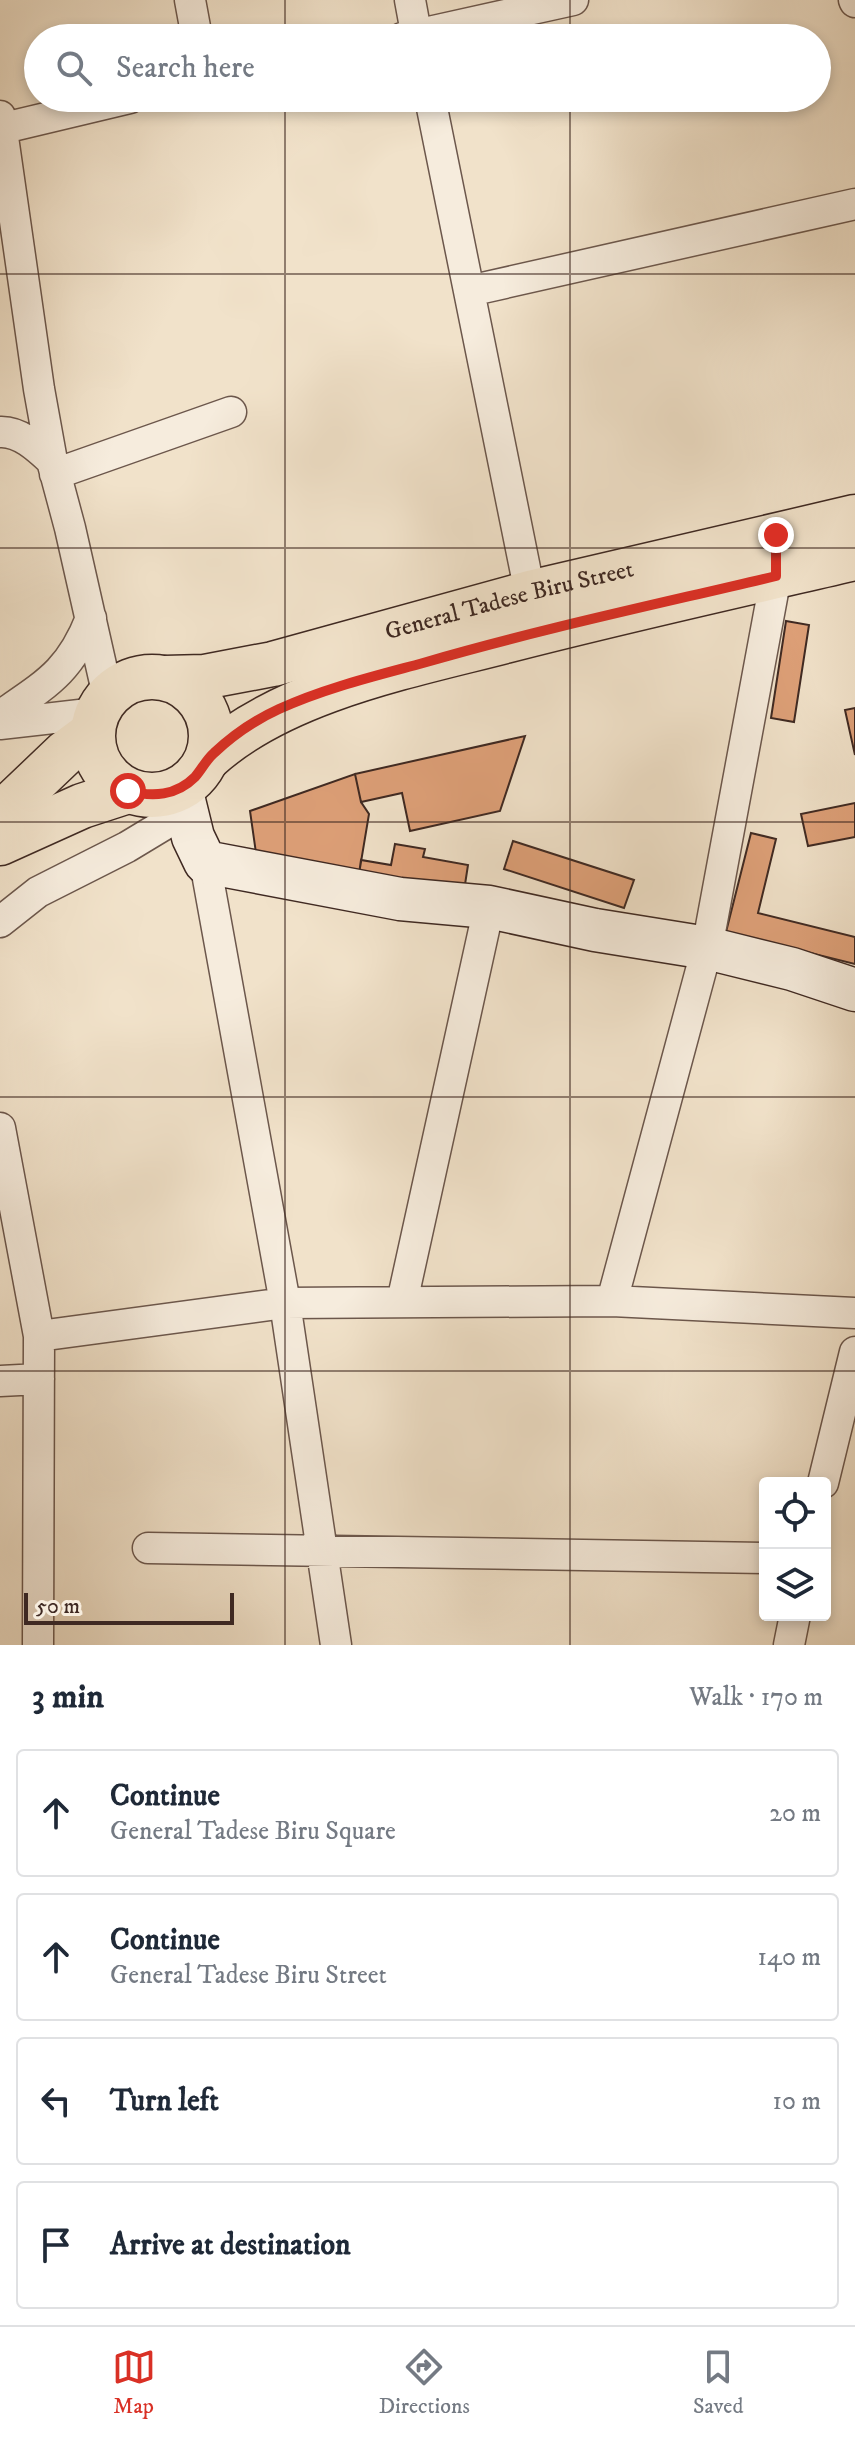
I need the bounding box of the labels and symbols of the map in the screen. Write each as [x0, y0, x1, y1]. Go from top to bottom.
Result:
route end [758, 517, 794, 553]
street label: General Tadese Biru Street [382, 554, 637, 647]
route start [110, 773, 146, 809]
scale bar [24, 1589, 234, 1625]

